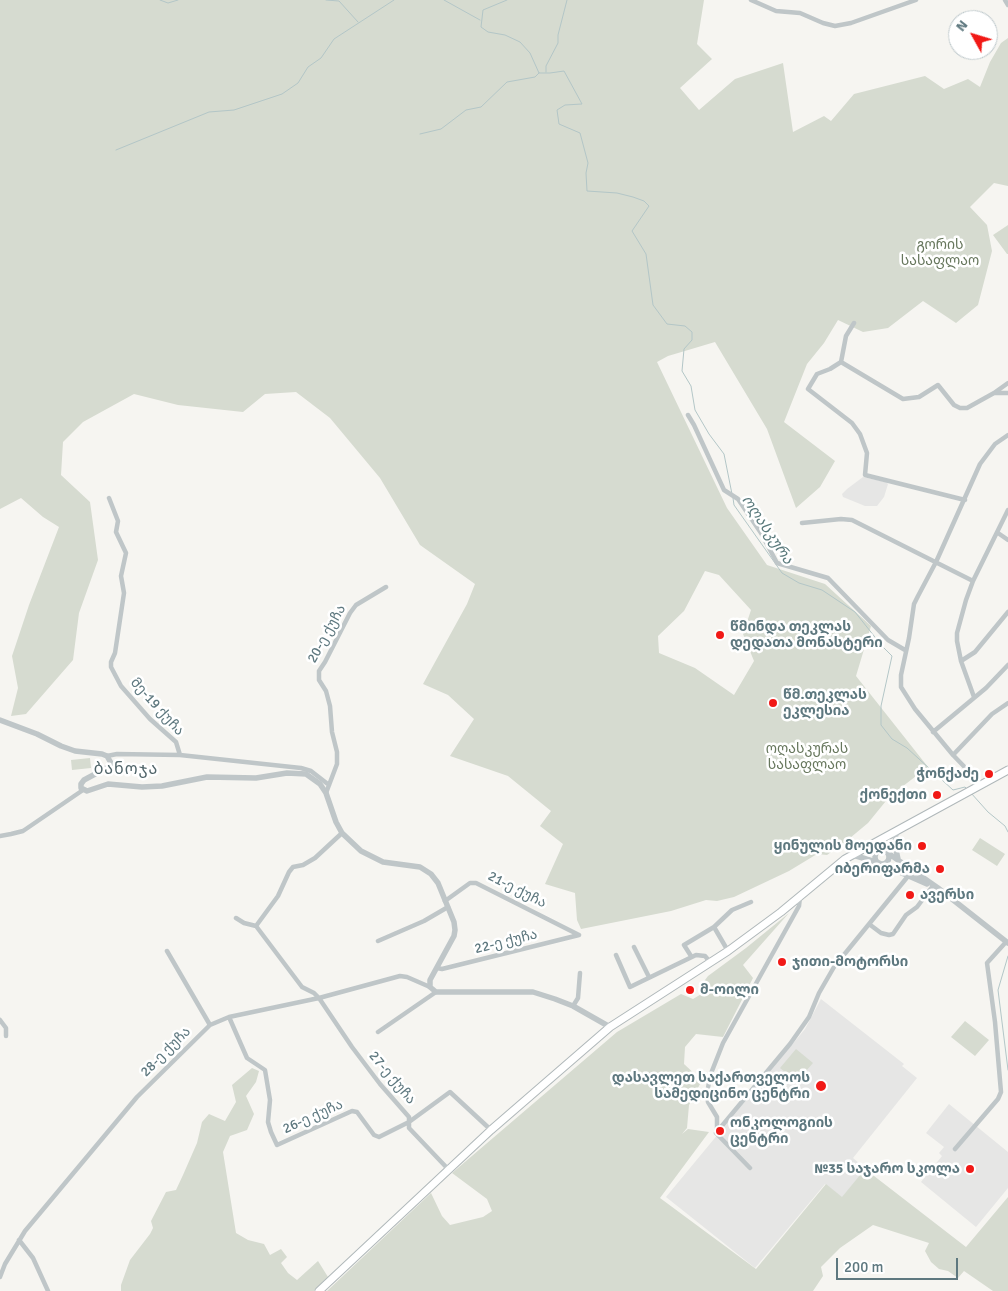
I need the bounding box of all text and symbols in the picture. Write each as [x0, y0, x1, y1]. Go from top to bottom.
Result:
north arrow [948, 10, 998, 60]
text: N [952, 17, 971, 35]
park label: გორის სასაფლაო [901, 237, 979, 270]
water label: ოღასკურა [737, 492, 797, 568]
street label: 20-ე ქუჩა [304, 602, 350, 666]
place label: წმინდა თეკლას დედათა მონასტერი [730, 619, 883, 652]
marker: წმინდა თეკლას დედათა მონასტერი [714, 629, 726, 641]
street label: მე-19 ქუჩა [127, 675, 187, 739]
place label: წმ.თეკლას ეკლესია [783, 687, 867, 720]
marker: წმ.თეკლას ეკლესია [767, 697, 779, 709]
park label: ოღასკურას სასაფლაო [766, 741, 848, 774]
district label: ბანოჯა [93, 760, 159, 780]
place label: ჭონქაძე [916, 766, 979, 782]
marker: ჭონქაძე [983, 768, 995, 780]
place label: ქონექთი [860, 787, 927, 803]
marker: ქონექთი [931, 789, 943, 801]
place label: ყინულის მოედანი [774, 838, 912, 854]
marker: ყინულის მოედანი [916, 840, 928, 852]
place label: იბერიფარმა [835, 861, 930, 877]
marker: იბერიფარმა [934, 863, 946, 875]
street label: 21-ე ქუჩა [485, 868, 549, 912]
place label: ავერსი [920, 887, 974, 903]
marker: ავერსი [904, 889, 916, 901]
street label: 22-ე ქუჩა [473, 926, 539, 958]
place label: ჯითი-მოტორსი [792, 954, 908, 970]
marker: ჯითი-მოტორსი [776, 956, 788, 968]
place label: მ-ოილი [700, 982, 759, 998]
marker: მ-ოილი [684, 984, 696, 996]
street label: 28-ე ქუჩა [137, 1023, 195, 1081]
street label: 27-ე ქუჩა [365, 1048, 419, 1108]
place label: დასავლეთ საქართველოს სამედიცინო ცენტრი [612, 1070, 810, 1102]
marker: დასავლეთ საქართველოს სამედიცინო ცენტრი [814, 1079, 828, 1093]
street label: 26-ე ქუჩა [280, 1096, 346, 1138]
place label: ონკოლოგიის ცენტრი [730, 1115, 833, 1148]
marker: ონკოლოგიის ცენტრი [714, 1125, 726, 1137]
place label: №35 საჯარო სკოლა [814, 1161, 960, 1177]
marker: №35 საჯარო სკოლა [964, 1163, 976, 1175]
scale bar [838, 1248, 960, 1280]
text: 200 m [844, 1258, 884, 1276]

